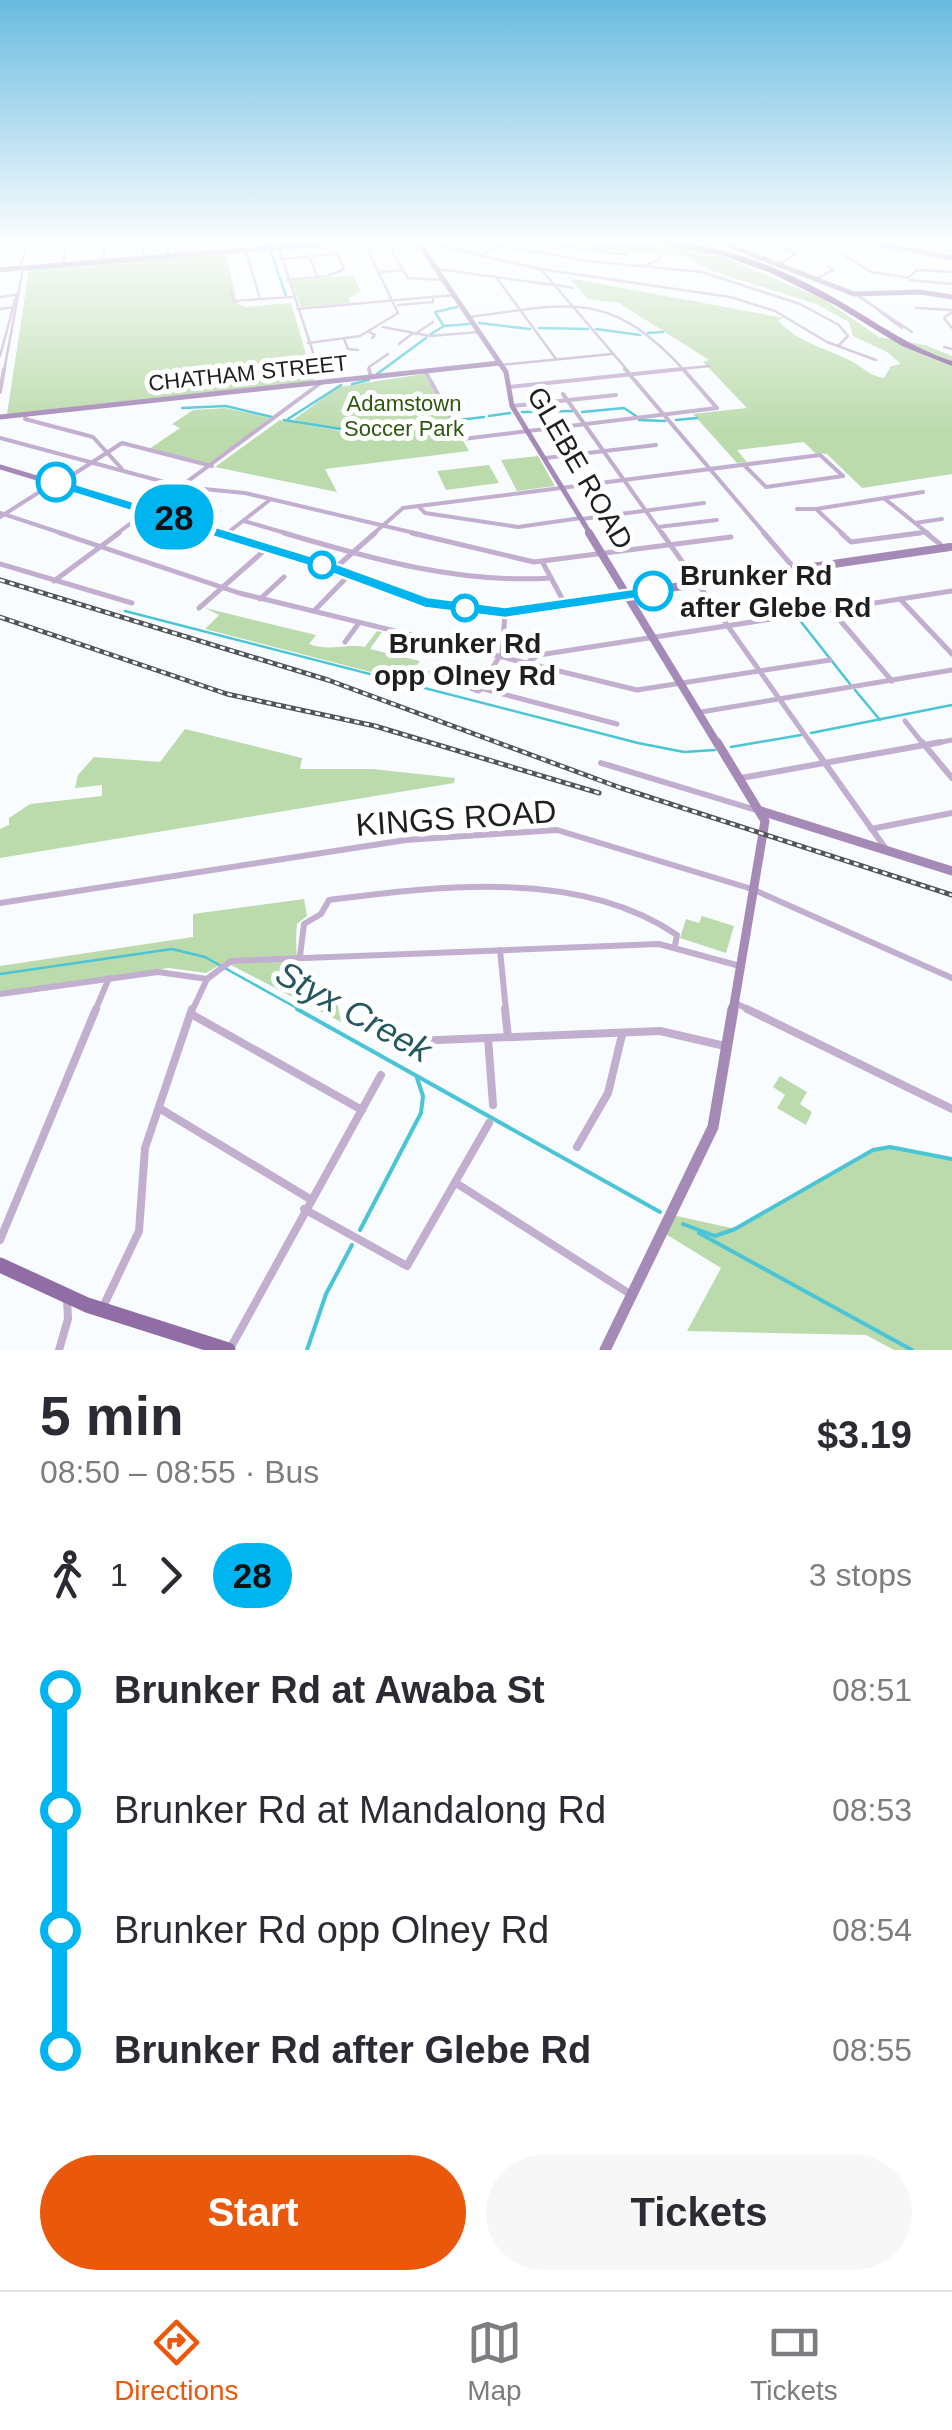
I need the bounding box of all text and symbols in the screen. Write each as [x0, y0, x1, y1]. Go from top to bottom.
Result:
street label: CHATHAM STREET [147, 350, 349, 396]
street label: GLEBE ROAD [521, 381, 639, 555]
park label: Adamstown Soccer Park [344, 391, 465, 441]
unlabelled marker [37, 463, 75, 501]
line badge: 28 [129, 484, 219, 550]
text: 28 [155, 498, 193, 537]
unlabelled marker [309, 552, 335, 578]
place label: Brunker Rd after Glebe Rd [680, 560, 871, 623]
marker: Brunker Rd after Glebe Rd [634, 572, 672, 610]
marker: Brunker Rd opp Olney Rd [452, 595, 478, 621]
place label: Brunker Rd opp Olney Rd [374, 628, 556, 691]
street label: KINGS ROAD [355, 793, 557, 843]
water label: Styx Creek [270, 952, 440, 1070]
text: 5 min [40, 1385, 184, 1447]
text: $3.19 [817, 1414, 912, 1456]
text: 08:50 – 08:55 · Bus [40, 1454, 319, 1490]
icon: walk [40, 1548, 95, 1603]
icon: forward [143, 1548, 198, 1603]
text: 28 [233, 1556, 272, 1595]
text: 1 [110, 1557, 128, 1593]
text: 3 stops [809, 1557, 912, 1593]
text: Brunker Rd at Awaba St [114, 1669, 545, 1711]
text: 08:51 [832, 1672, 912, 1708]
text: Brunker Rd at Mandalong Rd [114, 1789, 606, 1831]
text: 08:53 [832, 1792, 912, 1828]
text: Brunker Rd opp Olney Rd [114, 1909, 549, 1951]
text: 08:54 [832, 1912, 912, 1948]
text: Brunker Rd after Glebe Rd [114, 2029, 591, 2071]
text: 08:55 [832, 2032, 912, 2068]
button: Start [40, 2155, 466, 2270]
button: Tickets [486, 2155, 912, 2270]
tab: Directions [114, 2315, 239, 2407]
tab: Map [467, 2315, 522, 2407]
tab: Tickets [750, 2315, 838, 2407]

